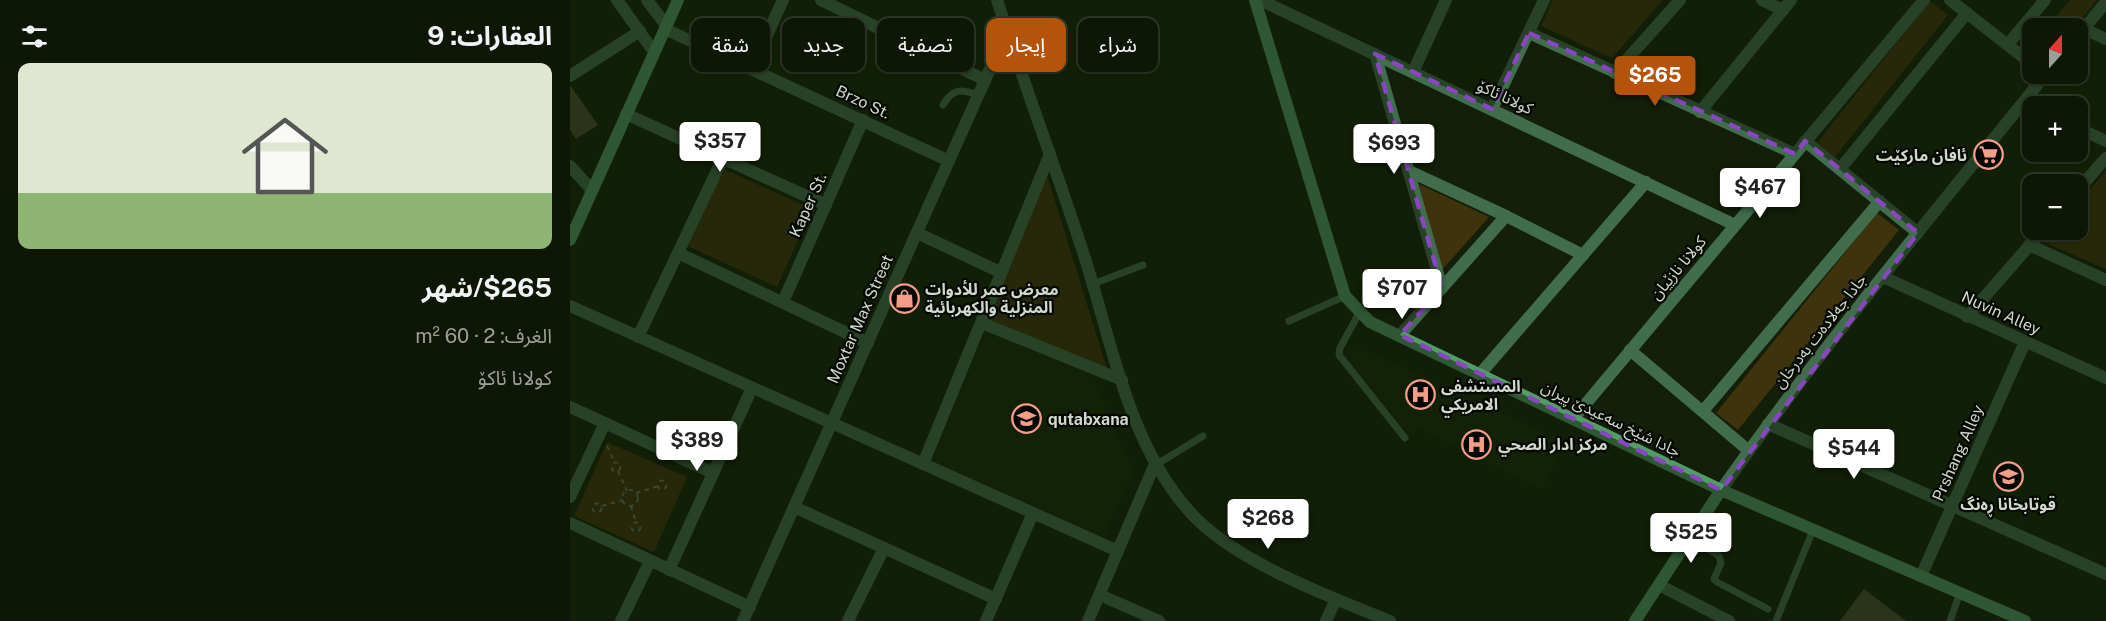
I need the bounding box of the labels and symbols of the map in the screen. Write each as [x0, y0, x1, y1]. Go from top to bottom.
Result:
north arrow [2022, 18, 2088, 84]
pin: $265 [1619, 56, 1691, 107]
street label: کولانا ئاکۆ [1474, 76, 1536, 118]
street label: Brzo St. [833, 81, 893, 123]
pin: $357 [684, 122, 756, 173]
pin: $693 [1358, 124, 1430, 175]
supermarket icon: ئافان مارکێت [1972, 139, 2004, 171]
place label: ئافان مارکێت [1876, 146, 1967, 165]
pin: $467 [1724, 168, 1796, 219]
street label: Kaper St. [785, 170, 831, 240]
street label: کولانا نازێیان [1646, 232, 1710, 304]
street label: Moxtar Max Street [823, 252, 897, 386]
pin: $707 [1366, 269, 1438, 320]
street label: جادا جەلادەت بەدرخان [1769, 270, 1871, 392]
place label: معرض عمر للأدوات المنزلية والكهربائية [925, 280, 1059, 317]
shop icon: معرض عمر للأدوات المنزلية والكهربائية [888, 282, 920, 314]
street label: Nuvin Alley [1959, 287, 2044, 339]
place label: المستشفى الامريكي [1441, 377, 1521, 417]
street label: جادا شێخ سەعیدێ پیران [1537, 377, 1684, 464]
hospital icon: المستشفى الامريكي [1404, 379, 1436, 411]
street label: Prshang Alley [1928, 401, 1988, 504]
school or university icon: qutabxana [1011, 403, 1043, 435]
place label: qutabxana [1048, 410, 1129, 429]
pin: $389 [661, 421, 733, 472]
hospital icon: مركز ادار الصحي [1461, 428, 1493, 460]
pin: $544 [1818, 429, 1890, 480]
place label: مركز ادار الصحي [1498, 435, 1608, 457]
school or university icon: قوتابخانا ڕەنگ [1992, 460, 2024, 492]
place label: قوتابخانا ڕەنگ [1960, 495, 2056, 518]
pin: $268 [1232, 499, 1304, 550]
pin: $525 [1655, 513, 1727, 564]

